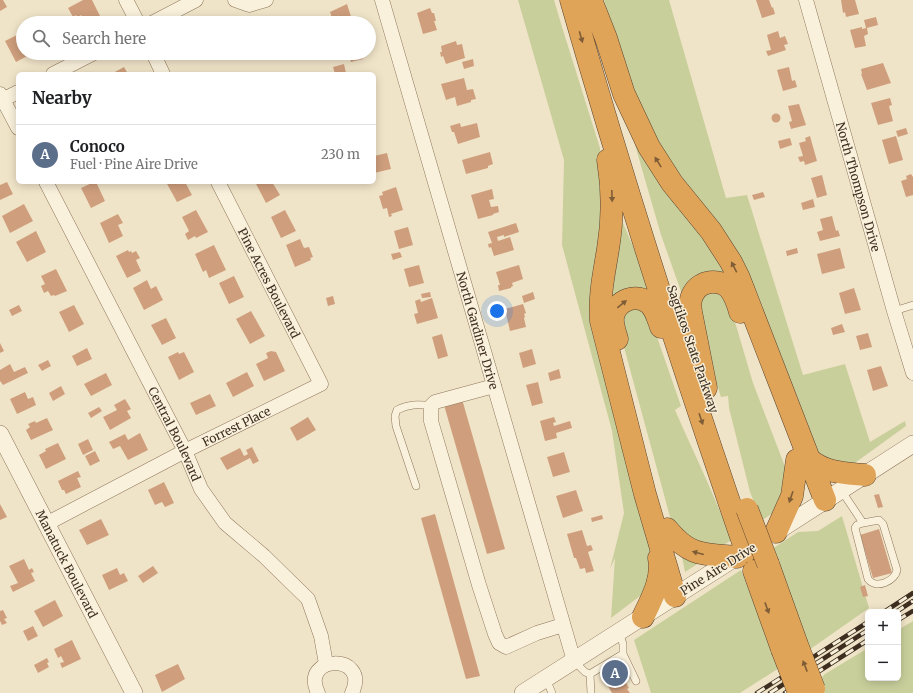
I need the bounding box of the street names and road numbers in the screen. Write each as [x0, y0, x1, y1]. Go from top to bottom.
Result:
street label: North Thompson Drive [833, 120, 884, 253]
street label: Pine Acres Boulevard [235, 225, 303, 341]
street label: North Gardiner Drive [454, 270, 502, 391]
street label: Sagtikos State Parkway [664, 283, 722, 415]
street label: Central Boulevard [146, 384, 204, 483]
street label: Forrest Place [200, 403, 273, 449]
street label: Manatuck Boulevard [33, 507, 101, 620]
street label: Pine Aire Drive [677, 540, 759, 598]

